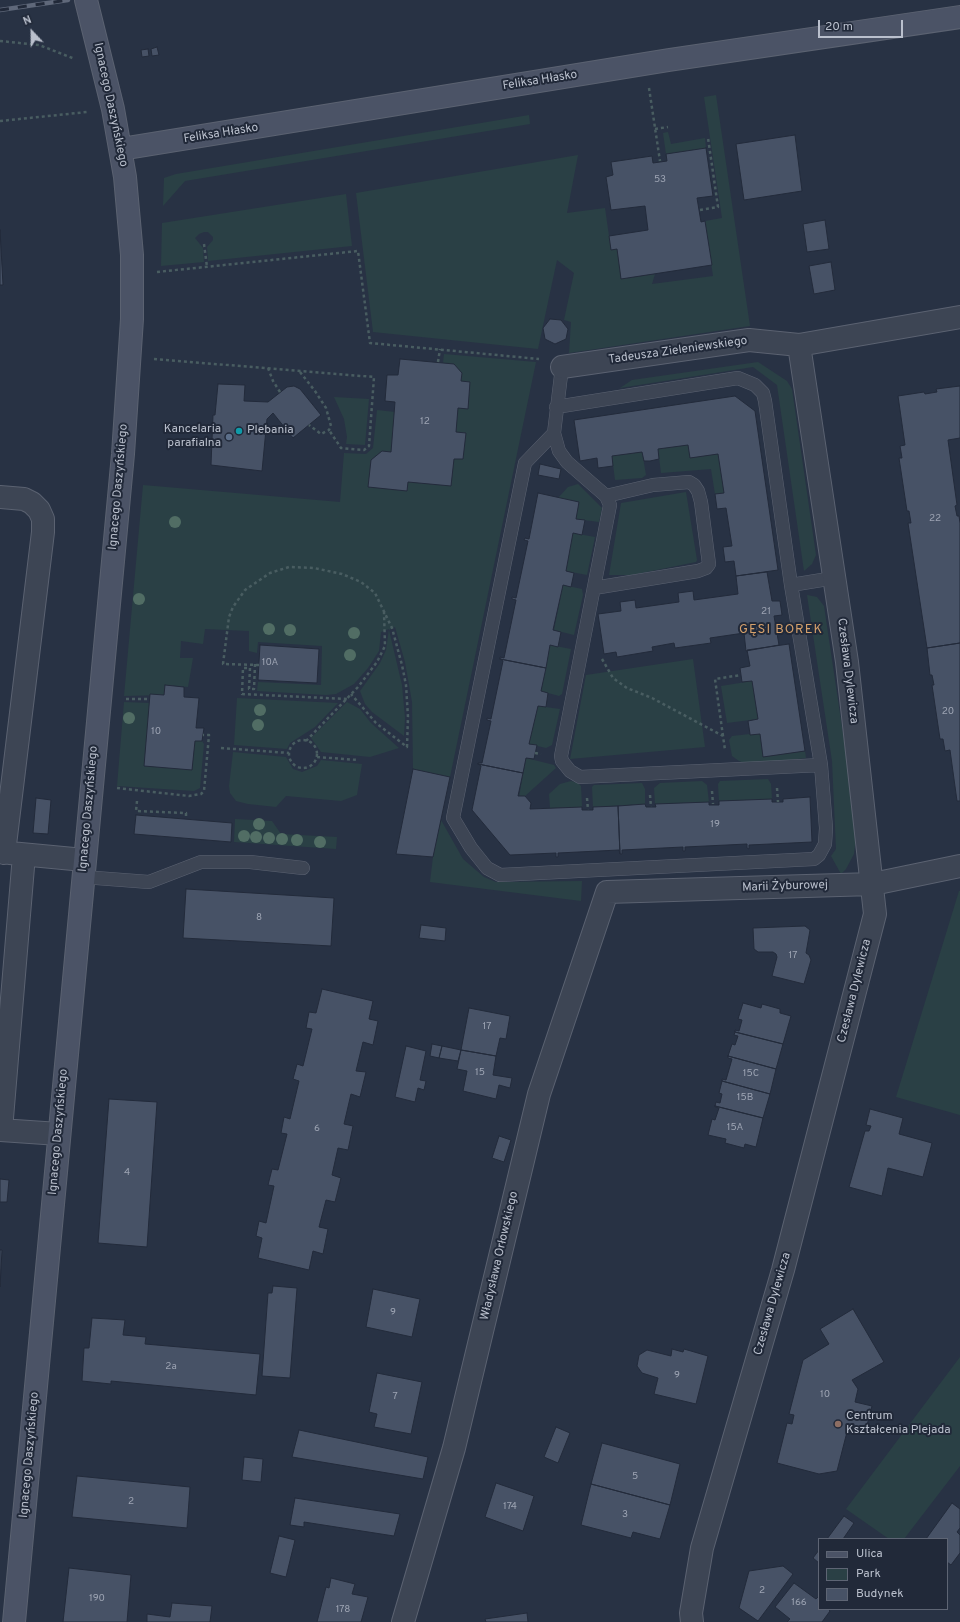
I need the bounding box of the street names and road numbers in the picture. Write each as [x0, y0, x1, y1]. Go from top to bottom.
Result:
street label: Ignacego Daszyńskiego [90, 42, 130, 168]
street label: Feliksa Hłasko [502, 68, 578, 94]
street label: Feliksa Hłasko [183, 121, 259, 147]
street label: Tadeusza Zieleniewskiego [608, 334, 748, 368]
street label: Ignacego Daszyńskiego [106, 423, 132, 551]
street label: Czesława Dylewicza [833, 617, 861, 725]
street label: Ignacego Daszyńskiego [76, 745, 102, 873]
street label: Marii Żyburowej [742, 878, 828, 896]
street label: Czesława Dylewicza [835, 938, 875, 1044]
street label: Ignacego Daszyńskiego [46, 1068, 72, 1196]
street label: Władysława Orłowskiego [478, 1190, 522, 1322]
street label: Czesława Dylewicza [751, 1251, 795, 1357]
street label: Ignacego Daszyńskiego [17, 1391, 43, 1519]

